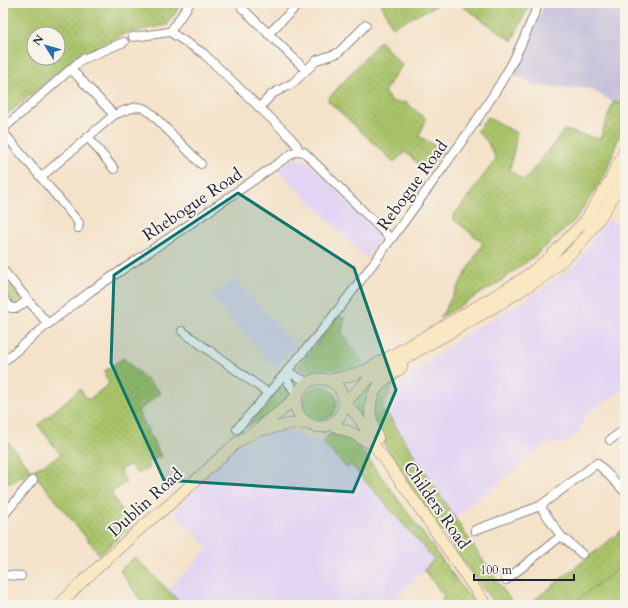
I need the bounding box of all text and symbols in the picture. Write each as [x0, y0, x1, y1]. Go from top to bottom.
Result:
north arrow [26, 26, 66, 66]
text: N [30, 32, 48, 49]
street label: Rebogue Road [372, 136, 453, 235]
street label: Rhebogue Road [138, 163, 247, 246]
street label: Childers Road [398, 457, 475, 554]
street label: Dublin Road [103, 463, 188, 542]
scale bar [474, 556, 574, 582]
text: 100 m [480, 562, 513, 578]

